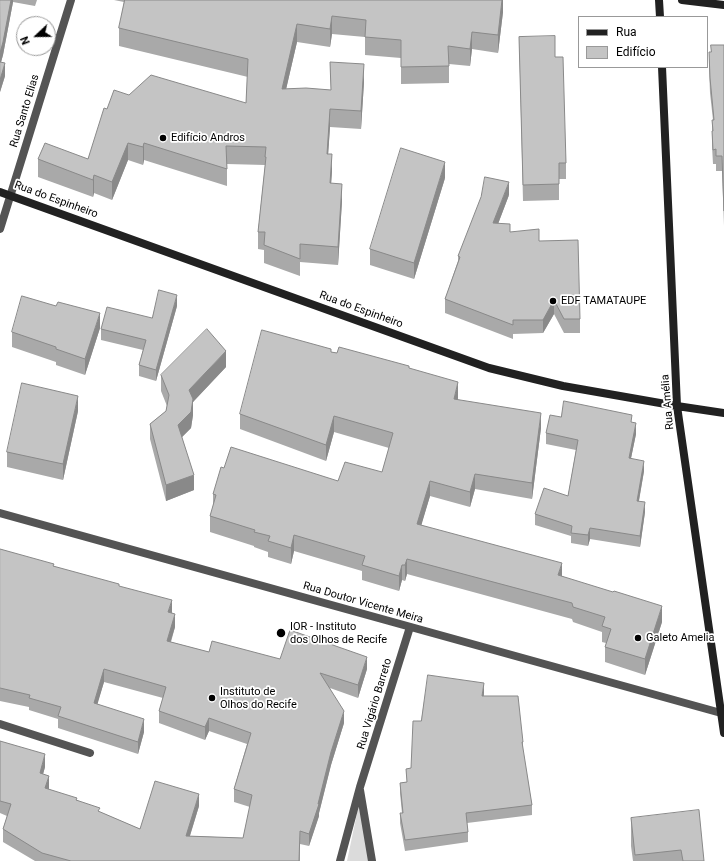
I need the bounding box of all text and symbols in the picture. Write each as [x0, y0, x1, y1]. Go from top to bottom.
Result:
north arrow [16, 16, 56, 56]
legend [578, 16, 708, 68]
text: Rua [616, 25, 637, 39]
text: N [18, 34, 33, 46]
text: Edifício [616, 45, 656, 59]
street label: Rua Santo Elias [8, 73, 42, 149]
place label: Edifício Andros [171, 131, 245, 145]
marker: Edifício Andros [158, 133, 168, 143]
street label: Rua do Espinheiro [12, 179, 100, 221]
street label: Rua do Espinheiro [317, 289, 405, 331]
place label: EDF TAMATAUPE [561, 294, 646, 308]
marker: EDF TAMATAUPE [548, 296, 558, 306]
street label: Rua Amélia [659, 374, 677, 430]
street label: Rua Doutor Vicente Meira [301, 580, 425, 626]
place label: IOR - Instituto dos Olhos de Recife [290, 620, 387, 646]
marker: IOR - Instituto dos Olhos de Recife [275, 627, 287, 639]
place label: Galeto Amelia [646, 631, 714, 645]
marker: Galeto Amelia [633, 633, 643, 643]
street label: Rua Vigário Barreto [355, 657, 395, 751]
place label: Instituto de Olhos do Recife [220, 685, 297, 711]
marker: Instituto de Olhos do Recife [207, 693, 217, 703]

